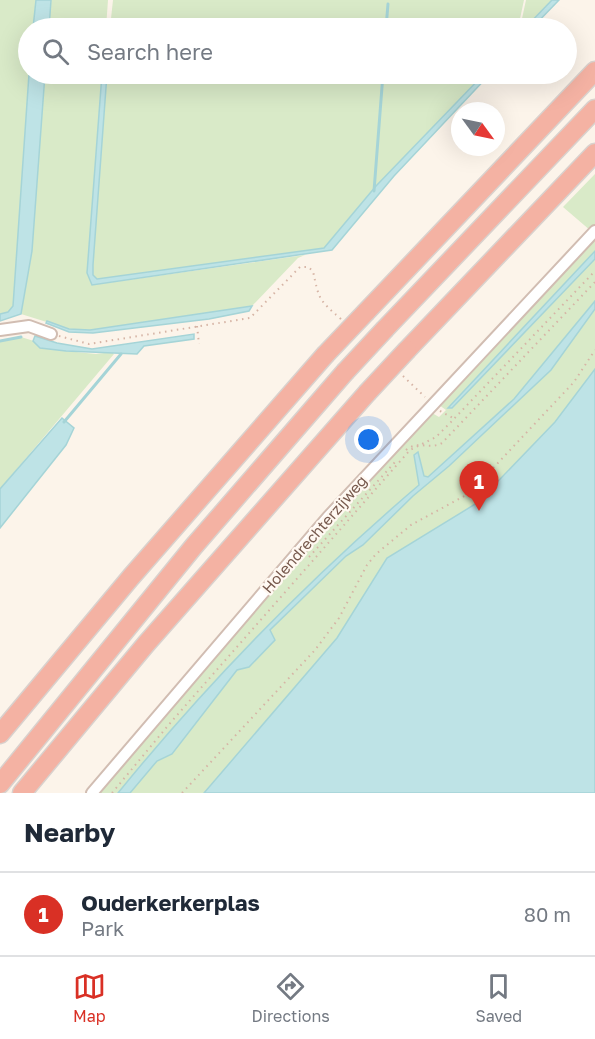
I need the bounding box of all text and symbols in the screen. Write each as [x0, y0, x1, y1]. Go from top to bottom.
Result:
search box [18, 18, 577, 84]
icon: search [39, 35, 72, 68]
text: Search here [87, 38, 213, 65]
north arrow [451, 102, 505, 156]
your location [354, 425, 383, 454]
pin: 1 [460, 462, 498, 511]
street label: Holendrechterzijweg [258, 471, 370, 597]
text: Nearby [24, 817, 115, 848]
text: Ouderkerkerplas [81, 889, 260, 916]
text: 1 [38, 902, 49, 926]
text: 80 m [524, 902, 571, 926]
text: Park [81, 916, 124, 940]
tab: Map [73, 970, 106, 1026]
tab: Directions [252, 970, 330, 1026]
tab: Saved [475, 970, 522, 1026]

